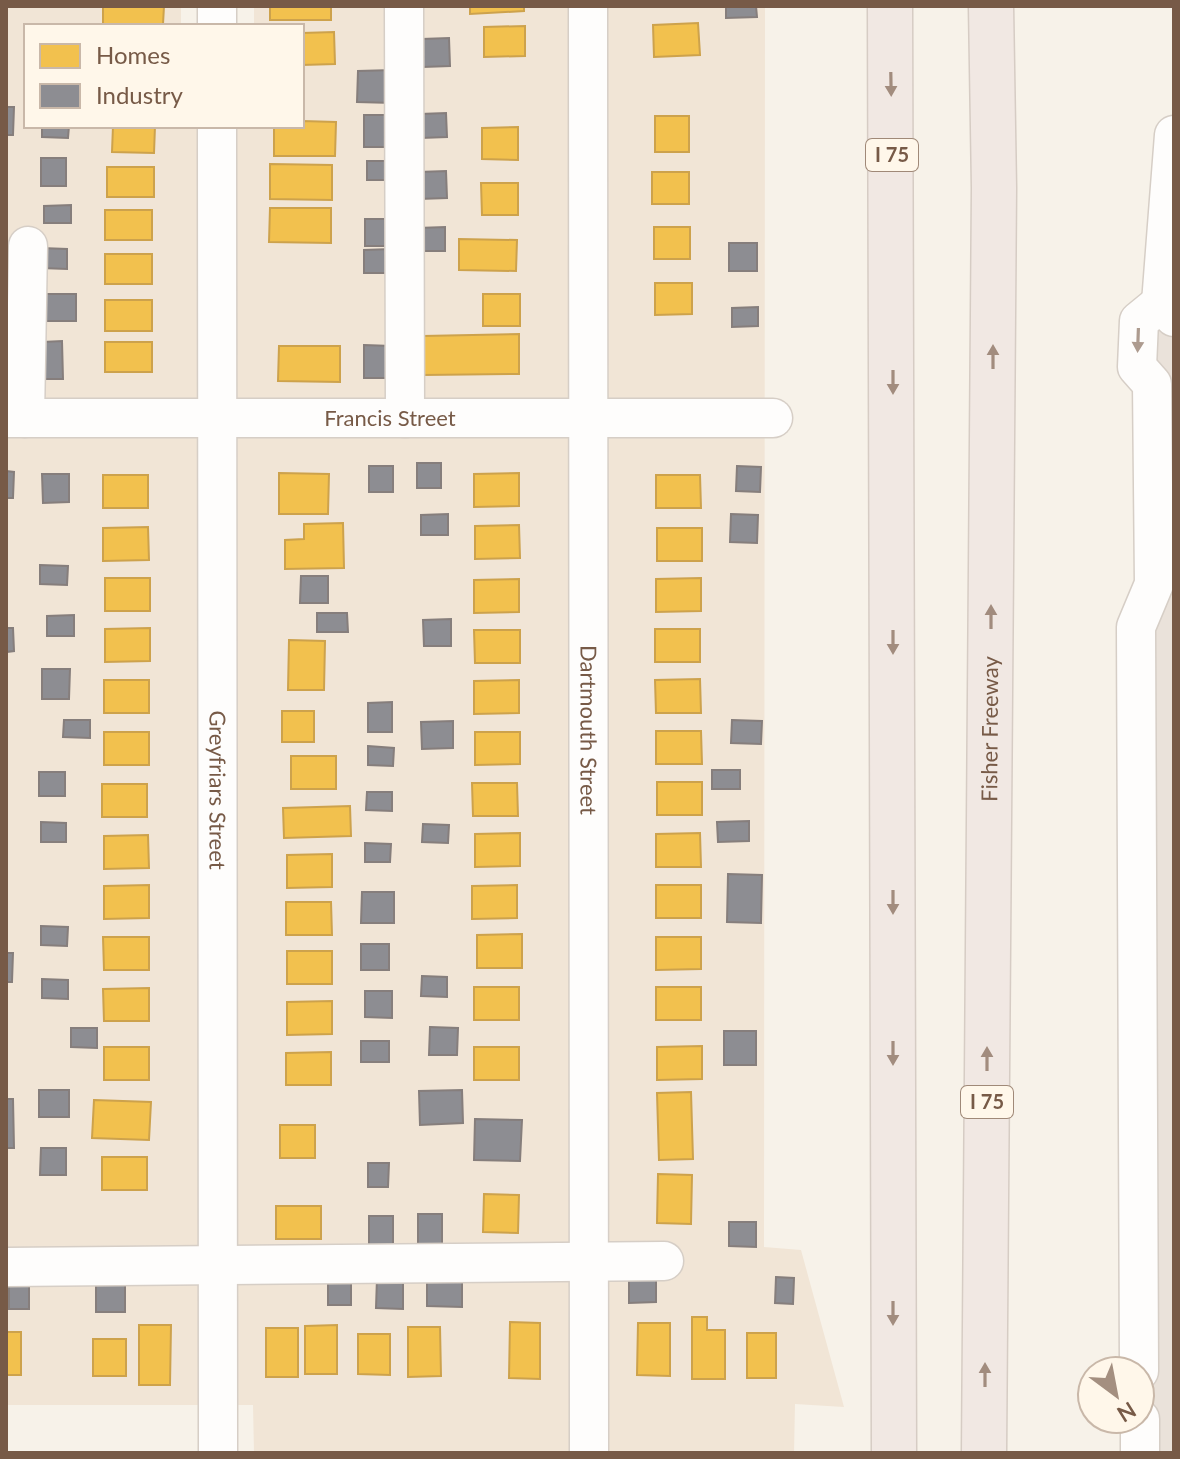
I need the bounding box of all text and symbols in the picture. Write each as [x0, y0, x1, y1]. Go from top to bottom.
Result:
legend [24, 24, 304, 128]
text: Homes [96, 40, 170, 69]
one-way arrow [885, 72, 897, 97]
text: Industry [96, 80, 183, 109]
road number: I 75 [866, 139, 918, 171]
one-way arrow [1132, 328, 1145, 353]
one-way arrow [987, 344, 999, 369]
one-way arrow [887, 370, 899, 395]
street label: Francis Street [324, 404, 456, 431]
one-way arrow [985, 604, 997, 629]
one-way arrow [887, 630, 899, 655]
street label: Dartmouth Street [575, 645, 603, 815]
street label: Fisher Freeway [975, 655, 1003, 802]
street label: Greyfriars Street [204, 710, 232, 870]
one-way arrow [886, 890, 899, 915]
one-way arrow [887, 1041, 899, 1066]
one-way arrow [981, 1046, 994, 1071]
road number: I 75 [961, 1086, 1013, 1118]
one-way arrow [887, 1301, 899, 1326]
north arrow [1076, 1355, 1156, 1435]
one-way arrow [979, 1362, 991, 1387]
text: N [1113, 1396, 1141, 1428]

